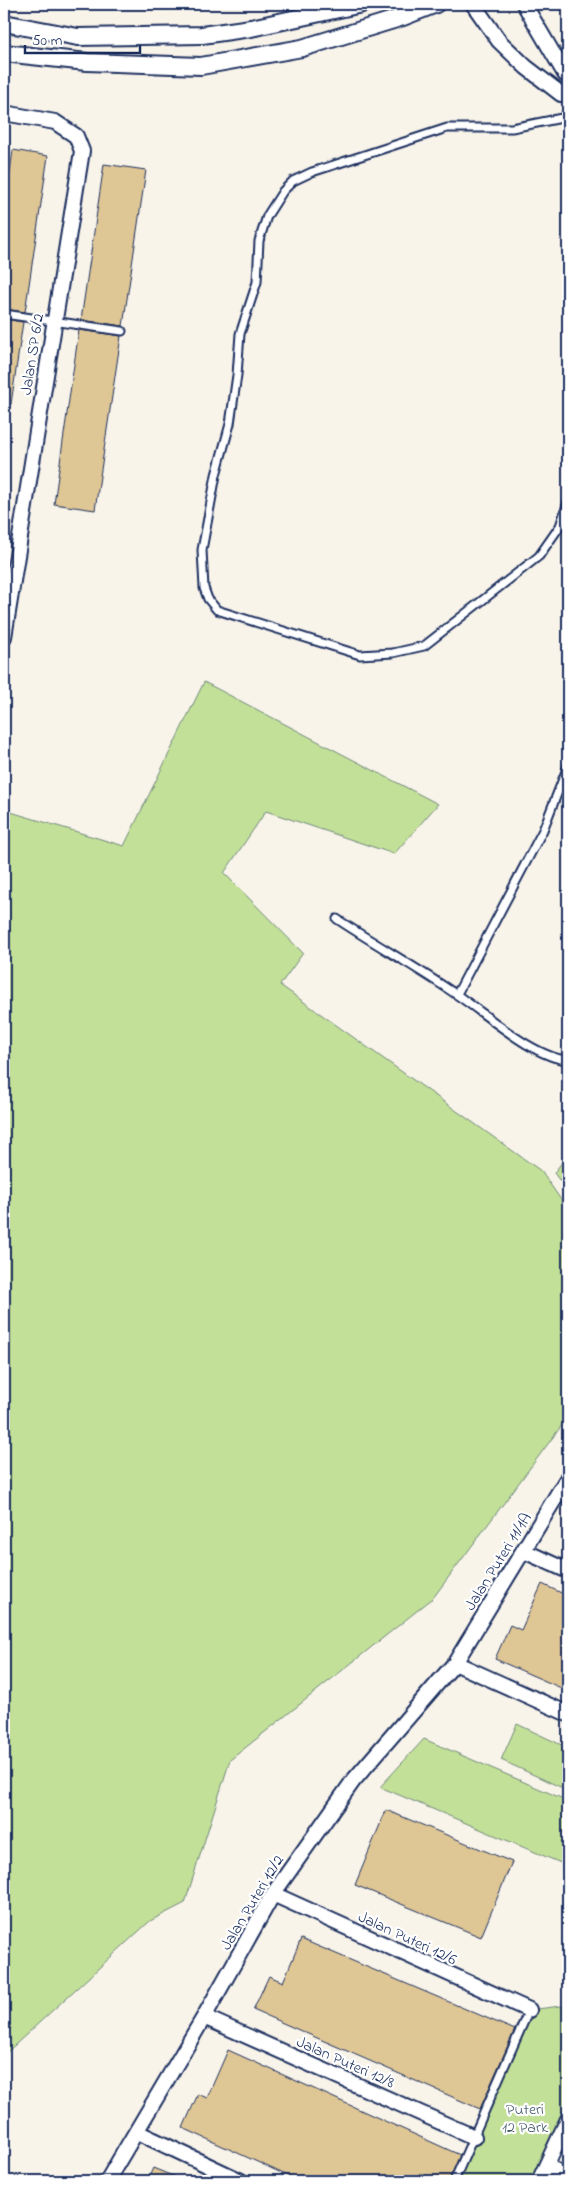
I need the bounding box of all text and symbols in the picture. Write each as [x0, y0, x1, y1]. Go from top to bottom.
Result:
scale bar [25, 22, 140, 54]
text: 50 m [32, 30, 63, 52]
street label: Jalan SP 6/2 [15, 312, 51, 397]
street label: Jalan Puteri 11/1A [459, 1508, 538, 1616]
street label: Jalan Puteri 12/2 [215, 1851, 291, 1955]
street label: Jalan Puteri 12/6 [354, 1905, 460, 1972]
street label: Jalan Puteri 12/8 [292, 2030, 398, 2095]
park label: Puteri 12 Park [502, 2098, 549, 2140]

